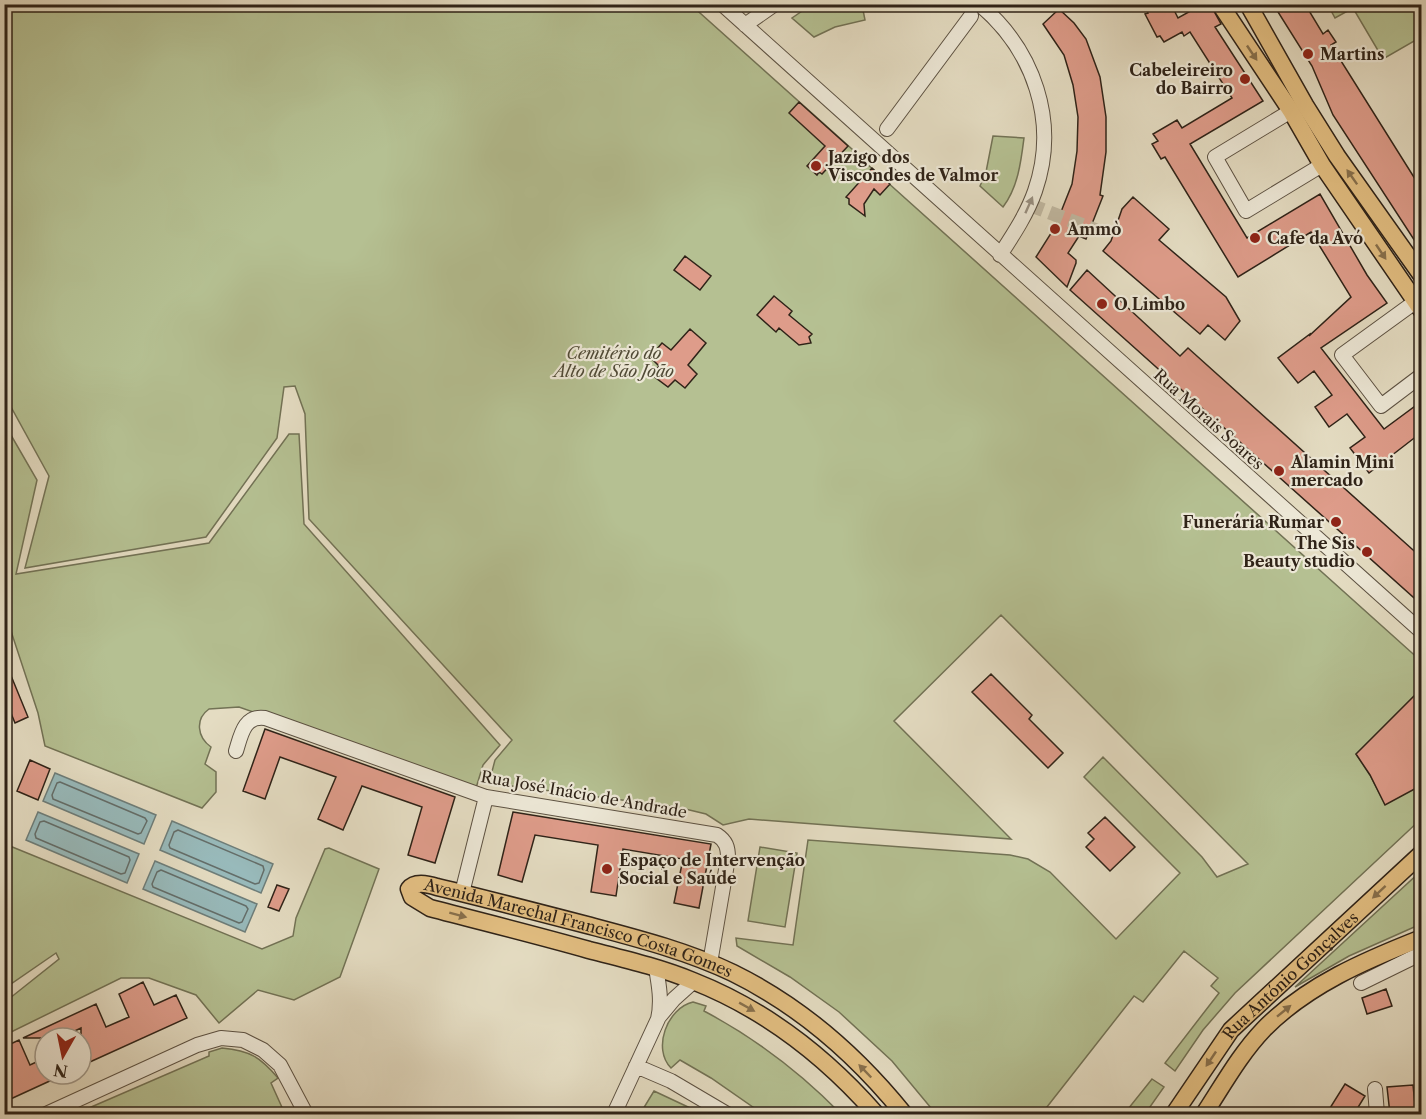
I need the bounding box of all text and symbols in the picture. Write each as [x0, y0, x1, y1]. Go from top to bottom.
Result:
place label: Martins [1320, 44, 1384, 64]
one-way arrow [1246, 45, 1257, 61]
marker: Martins [1301, 47, 1315, 61]
place label: Cabeleireiro do Bairro [1129, 60, 1233, 98]
marker: Cabeleireiro do Bairro [1238, 72, 1252, 86]
place label: Jazigo dos Viscondes de Valmor [825, 147, 998, 185]
marker: Jazigo dos Viscondes de Valmor [809, 159, 823, 173]
one-way arrow [1347, 169, 1358, 185]
one-way arrow [1025, 196, 1034, 213]
place label: Ammò [1066, 219, 1121, 239]
marker: Ammò [1048, 222, 1062, 236]
place label: Cafe da Avó [1267, 228, 1363, 248]
marker: Cafe da Avó [1248, 231, 1262, 245]
one-way arrow [1375, 244, 1386, 260]
place label: O Limbo [1114, 294, 1185, 314]
marker: O Limbo [1095, 297, 1109, 311]
park label: Cemitério do Alto de São João [551, 343, 674, 381]
street label: Rua Morais Soares [1150, 364, 1268, 474]
place label: Alamin Mini mercado [1290, 452, 1395, 490]
marker: Alamin Mini mercado [1272, 464, 1286, 478]
place label: Funerária Rumar [1183, 512, 1324, 532]
marker: Funerária Rumar [1329, 515, 1343, 529]
place label: The Sis Beauty studio [1243, 533, 1355, 571]
marker: The Sis Beauty studio [1360, 545, 1374, 559]
street label: Rua José Inácio de Andrade [479, 766, 689, 822]
place label: Espaço de Intervenção Social e Saúde [619, 850, 805, 888]
marker: Espaço de Intervenção Social e Saúde [600, 862, 614, 876]
street label: Avenida Marechal Francisco Costa Gomes [421, 874, 736, 981]
one-way arrow [1372, 885, 1386, 899]
street label: Rua António Gonçalves [1218, 907, 1362, 1043]
one-way arrow [449, 911, 467, 920]
one-way arrow [738, 1002, 755, 1012]
one-way arrow [1276, 1005, 1292, 1018]
north arrow [33, 1026, 93, 1086]
one-way arrow [1206, 1051, 1217, 1068]
text: N [52, 1060, 69, 1082]
one-way arrow [859, 1064, 873, 1078]

